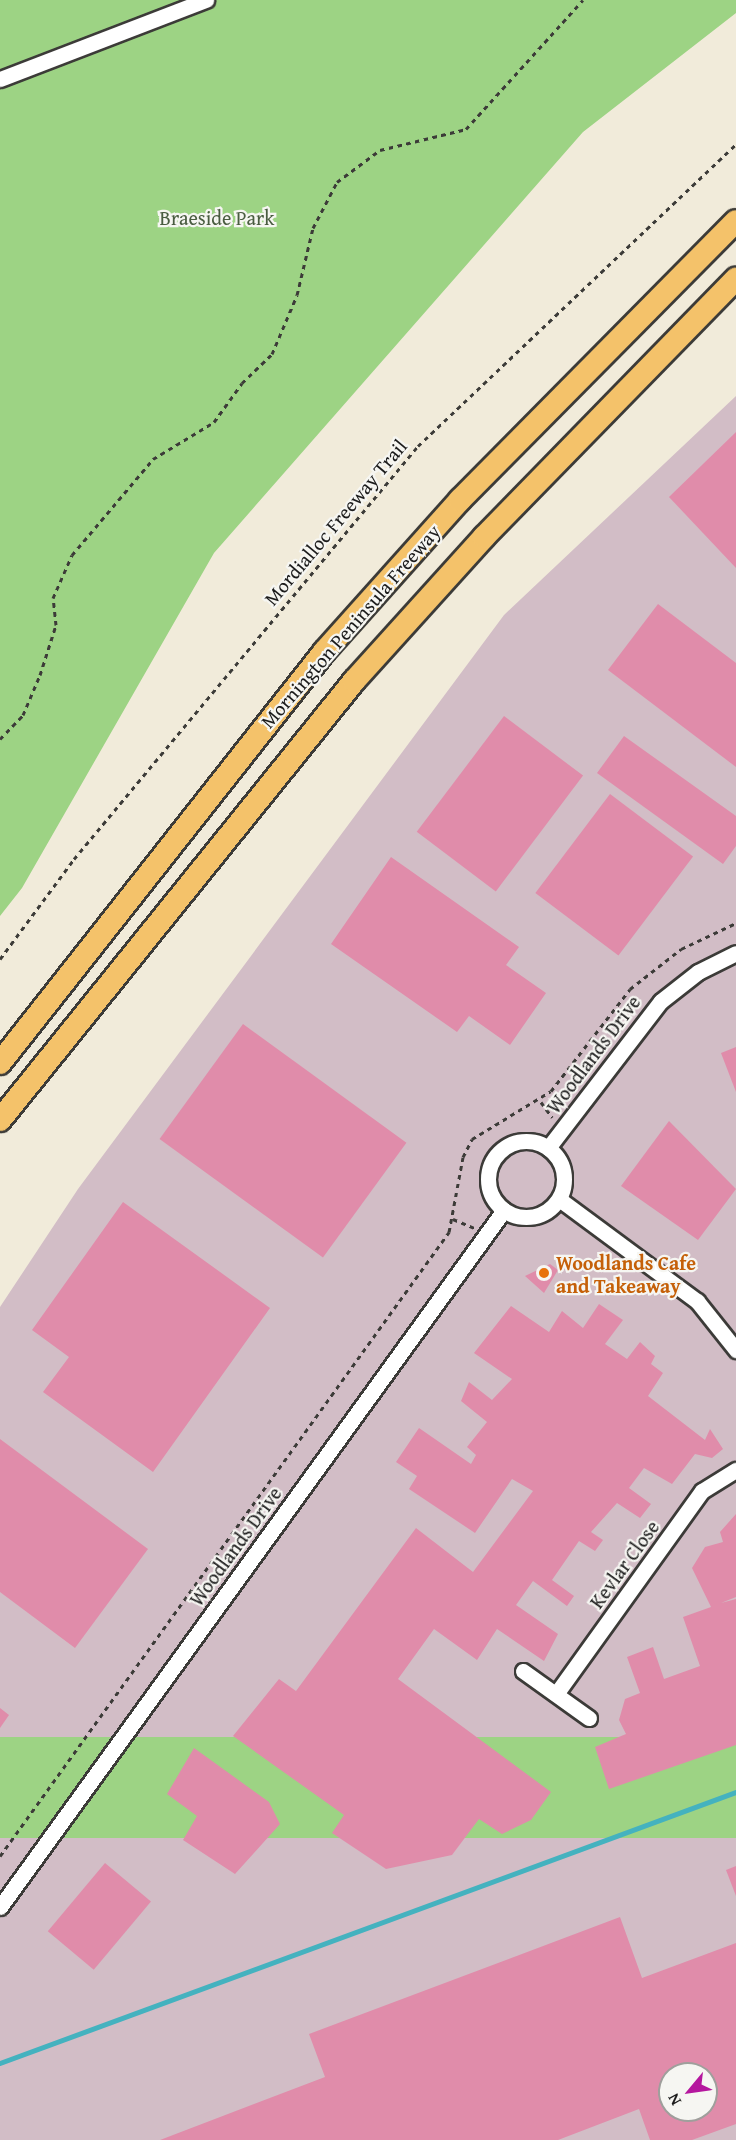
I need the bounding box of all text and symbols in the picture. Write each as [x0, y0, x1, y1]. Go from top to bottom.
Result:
park label: Braeside Park [160, 205, 274, 229]
street label: Mordialloc Freeway Trail [259, 434, 411, 610]
street label: Mornington Peninsula Freeway [255, 519, 445, 733]
street label: Woodlands Drive [541, 990, 645, 1118]
place label: Woodlands Cafe and Takeaway [556, 1250, 696, 1297]
marker: Woodlands Cafe and Takeaway [537, 1266, 551, 1280]
street label: Woodlands Drive [184, 1482, 286, 1610]
street label: Kevlar Close [584, 1515, 664, 1613]
north arrow [658, 2062, 718, 2122]
text: N [661, 2089, 687, 2110]

